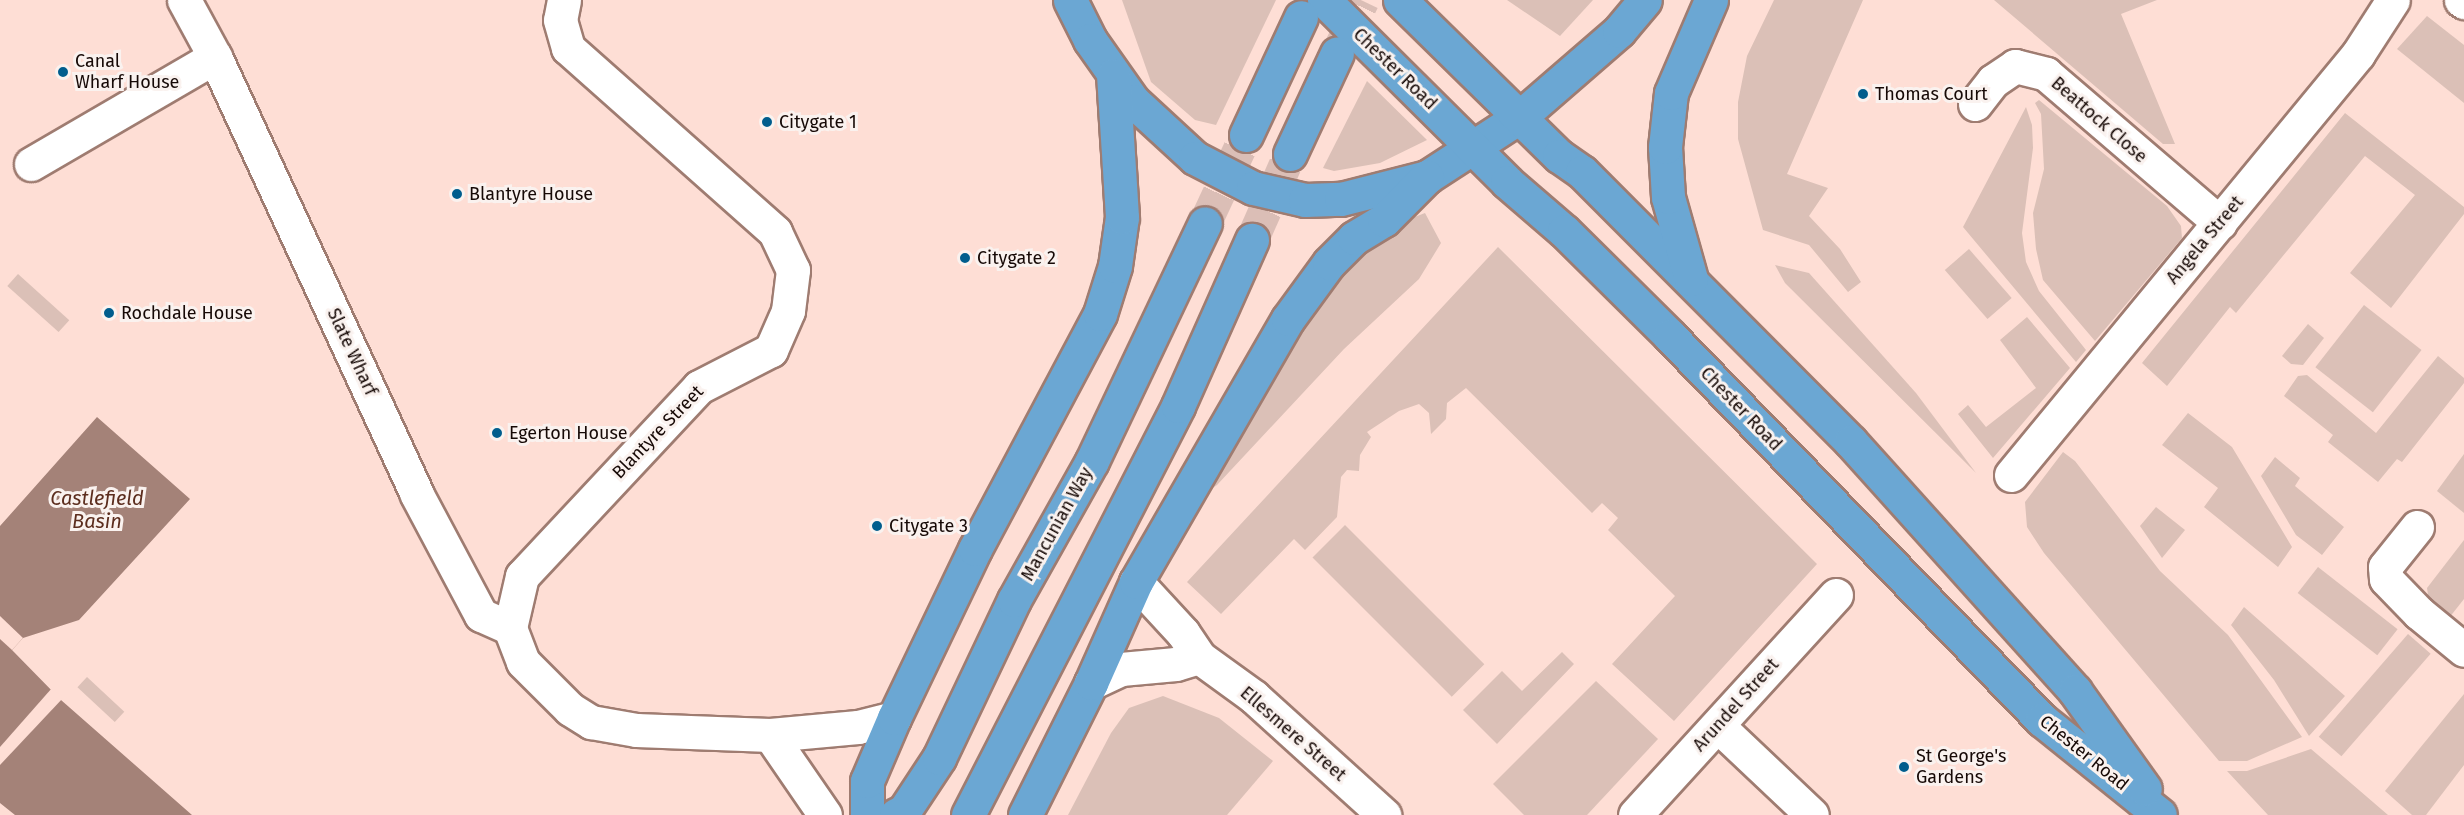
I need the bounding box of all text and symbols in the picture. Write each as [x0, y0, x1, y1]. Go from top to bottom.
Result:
street label: Chester Road [1349, 24, 1441, 114]
place label: Canal Wharf House [75, 51, 179, 94]
marker: Canal Wharf House [56, 65, 70, 79]
street label: Beattock Close [2047, 72, 2151, 168]
place label: Thomas Court [1875, 83, 1988, 105]
marker: Thomas Court [1856, 87, 1870, 101]
place label: Citygate 1 [779, 111, 857, 133]
marker: Citygate 1 [760, 115, 774, 129]
place label: Blantyre House [469, 183, 593, 205]
marker: Blantyre House [450, 187, 464, 201]
street label: Angela Street [2162, 192, 2248, 288]
place label: Citygate 2 [977, 247, 1056, 269]
marker: Citygate 2 [958, 251, 972, 265]
place label: Rochdale House [121, 302, 253, 324]
street label: Slate Wharf [322, 305, 382, 399]
marker: Rochdale House [102, 306, 116, 320]
street label: Chester Road [1696, 363, 1786, 455]
street label: Blantyre Street [608, 381, 708, 483]
place label: Egerton House [509, 422, 628, 444]
marker: Egerton House [490, 426, 504, 440]
street label: Mancunian Way [1017, 463, 1097, 585]
water label: Castlefield Basin [50, 486, 144, 533]
place label: Citygate 3 [889, 515, 968, 537]
marker: Citygate 3 [870, 519, 884, 533]
street label: Arundel Street [1689, 654, 1783, 756]
street label: Ellesmere Street [1236, 682, 1350, 786]
street label: Chester Road [2035, 711, 2133, 795]
place label: St George's Gardens [1916, 746, 2006, 789]
marker: St George's Gardens [1897, 760, 1911, 774]

